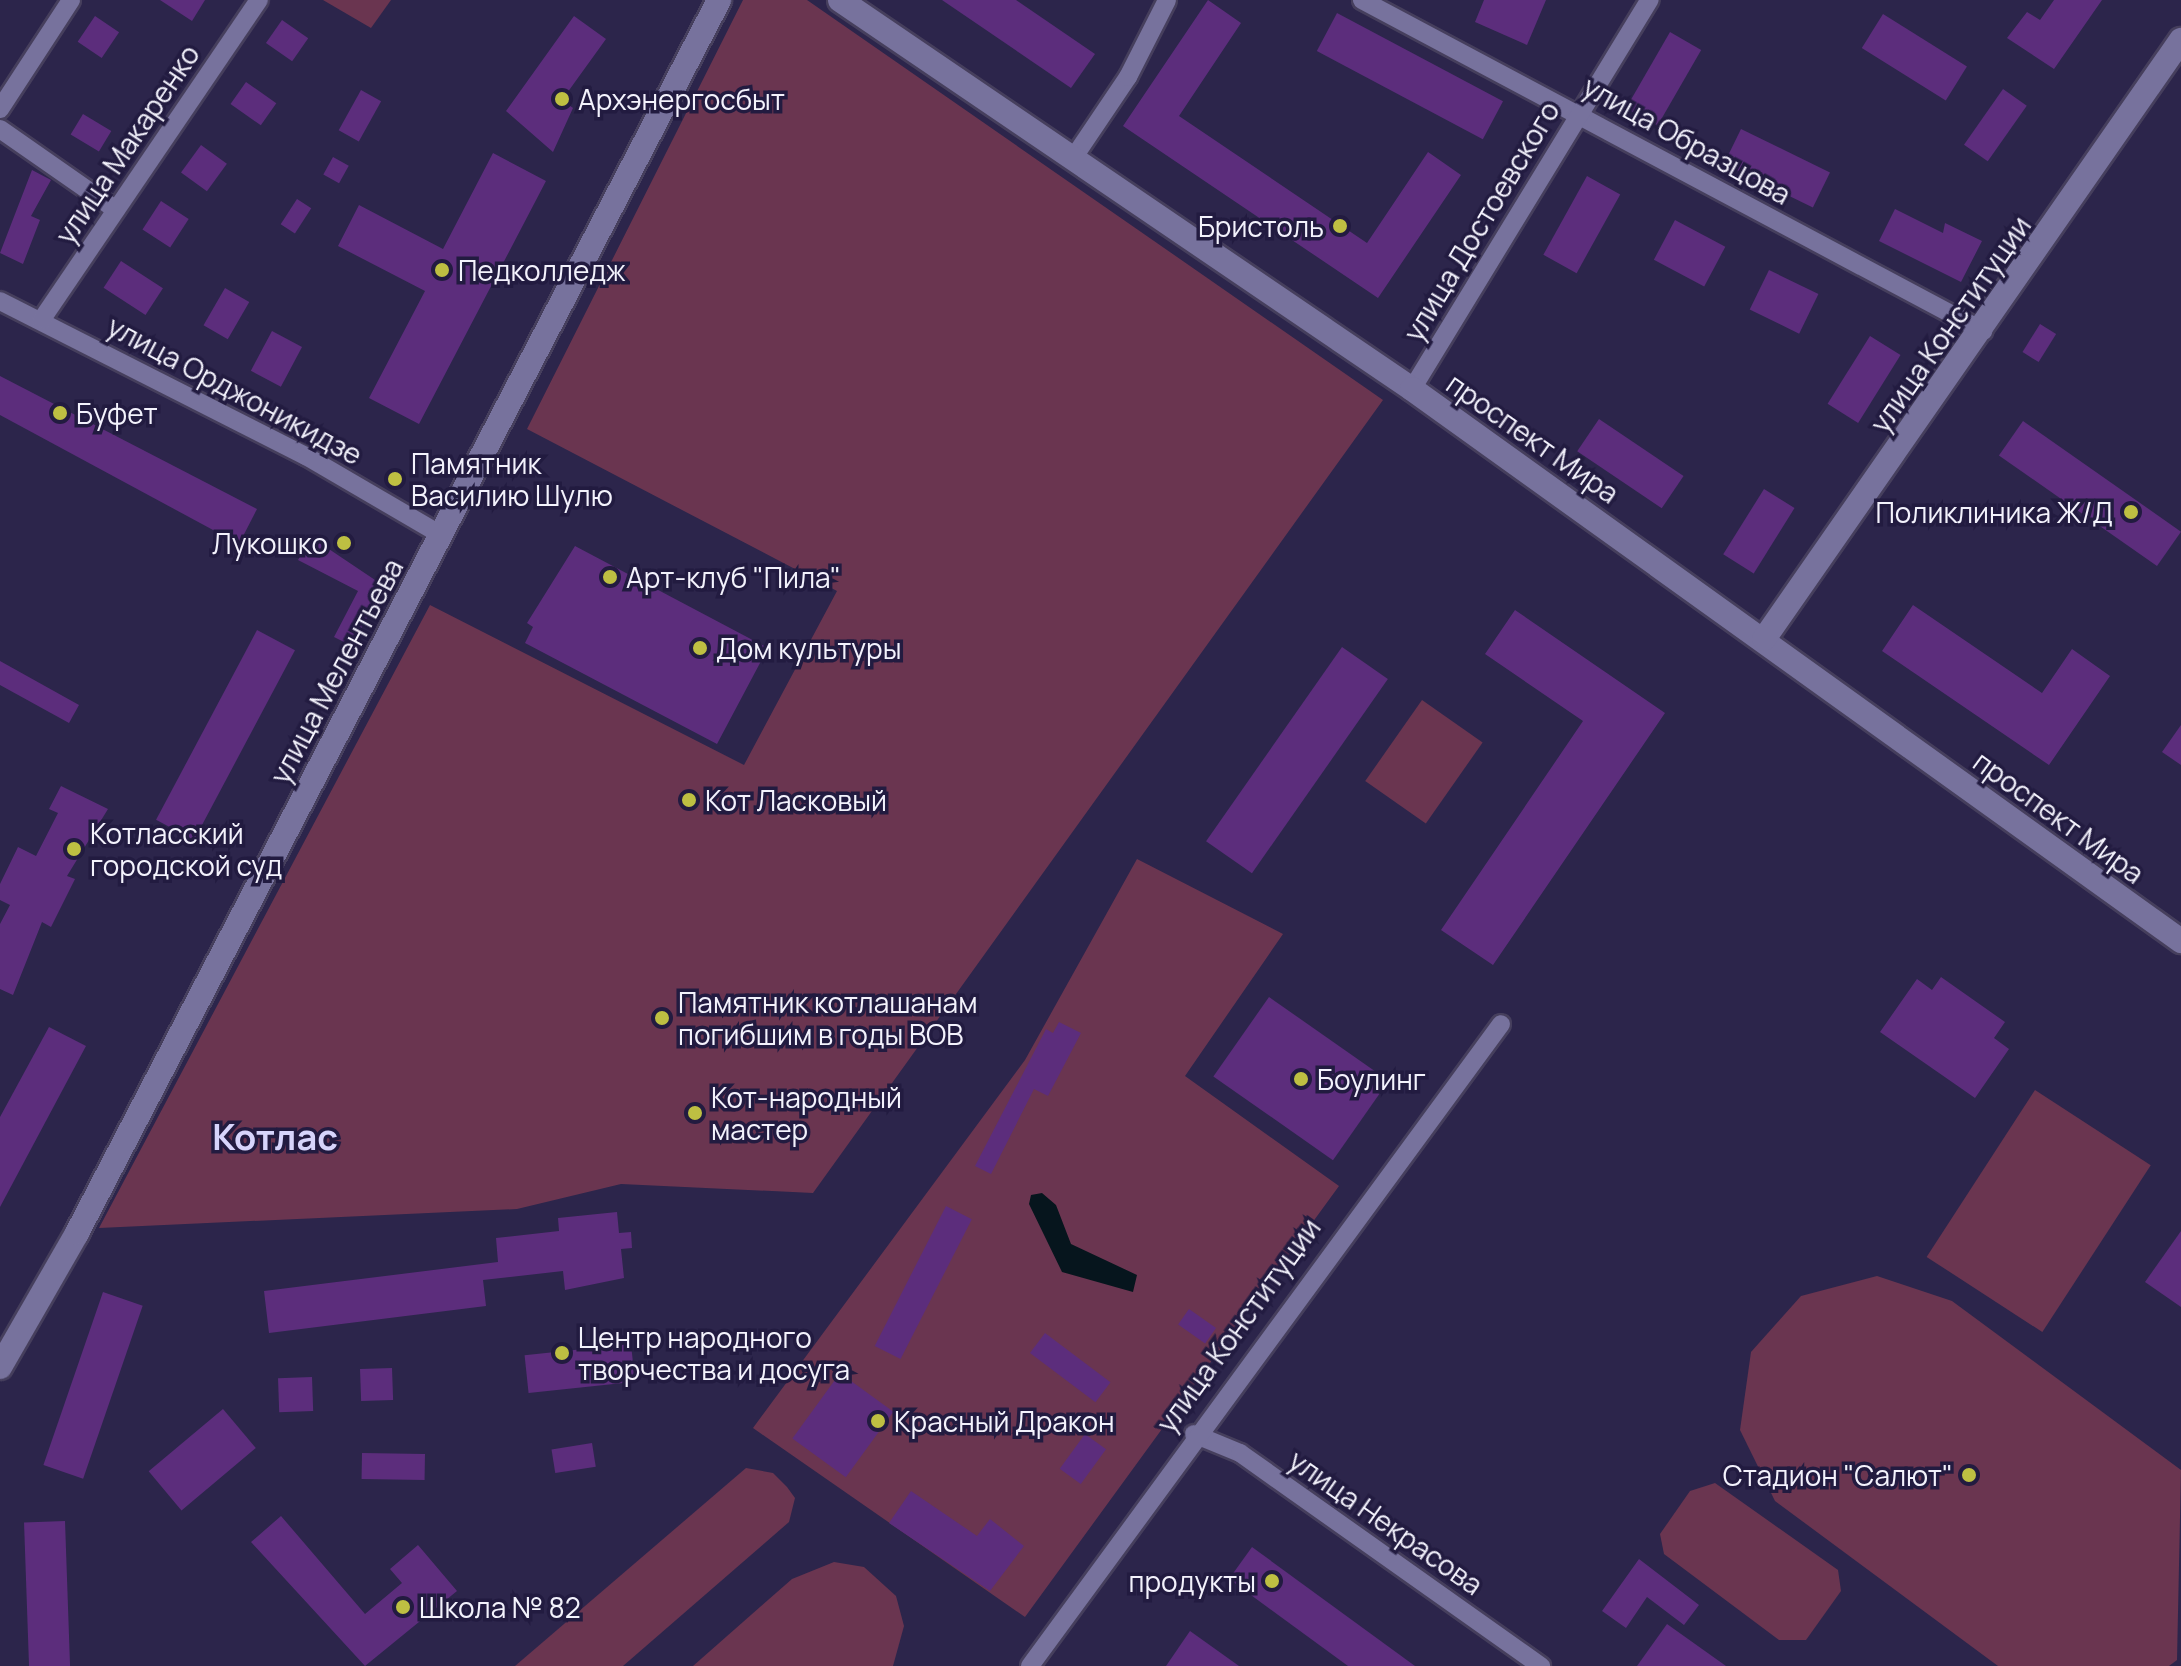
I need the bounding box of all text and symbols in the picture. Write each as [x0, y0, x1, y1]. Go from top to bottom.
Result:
street label: улица Макаренко [48, 38, 206, 250]
street label: улица Образцова [1577, 69, 1797, 211]
place label: Архэнергосбыт [578, 82, 785, 116]
marker: Архэнергосбыт [553, 90, 571, 108]
street label: улица Достоевского [1396, 95, 1566, 347]
place label: Бристоль [1198, 209, 1324, 243]
street label: улица Конституции [1863, 209, 2037, 439]
marker: Бристоль [1331, 217, 1349, 235]
place label: Педколледж [458, 253, 626, 287]
marker: Педколледж [433, 261, 451, 279]
street label: улица Орджоникидзе [102, 309, 368, 471]
street label: проспект Мира [1441, 366, 1625, 510]
place label: Буфет [76, 396, 158, 430]
marker: Буфет [51, 404, 69, 422]
place label: Памятник Василию Шулю [411, 446, 613, 512]
marker: Памятник Василию Шулю [386, 470, 404, 488]
place label: Поликлиника Ж/Д [1875, 495, 2113, 529]
marker: Поликлиника Ж/Д [2120, 501, 2142, 523]
place label: Лукошко [212, 526, 328, 560]
marker: Лукошко [335, 534, 353, 552]
street label: улица Мелентьева [263, 553, 409, 789]
place label: Арт-клуб "Пила" [626, 560, 841, 594]
marker: Арт-клуб "Пила" [601, 568, 619, 586]
place label: Дом культуры [716, 631, 901, 665]
marker: Дом культуры [691, 639, 709, 657]
street label: проспект Мира [1967, 744, 2151, 890]
place label: Кот Ласковый [705, 783, 887, 817]
marker: Кот Ласковый [680, 791, 698, 809]
place label: Котласский городской суд [90, 816, 282, 882]
marker: Котласский городской суд [65, 840, 83, 858]
place label: Памятник котлашанам погибшим в годы ВОВ [678, 985, 978, 1051]
marker: Памятник котлашанам погибшим в годы ВОВ [653, 1009, 671, 1027]
place label: Боулинг [1317, 1062, 1426, 1096]
marker: Боулинг [1292, 1070, 1310, 1088]
place label: Кот-народный мастер [711, 1080, 902, 1146]
marker: Кот-народный мастер [686, 1104, 704, 1122]
district label: Котлас [212, 1115, 338, 1159]
street label: улица Конституции [1149, 1211, 1327, 1439]
place label: Центр народного творчества и досуга [578, 1320, 850, 1386]
marker: Центр народного творчества и досуга [553, 1344, 571, 1362]
place label: Красный Дракон [894, 1404, 1115, 1438]
marker: Красный Дракон [869, 1412, 887, 1430]
street label: улица Некрасова [1283, 1443, 1489, 1601]
place label: Стадион "Салют" [1723, 1458, 1953, 1492]
marker: Стадион "Салют" [1960, 1466, 1978, 1484]
place label: продукты [1129, 1564, 1256, 1598]
marker: продукты [1263, 1572, 1281, 1590]
place label: Школа № 82 [419, 1590, 581, 1624]
marker: Школа № 82 [394, 1598, 412, 1616]

